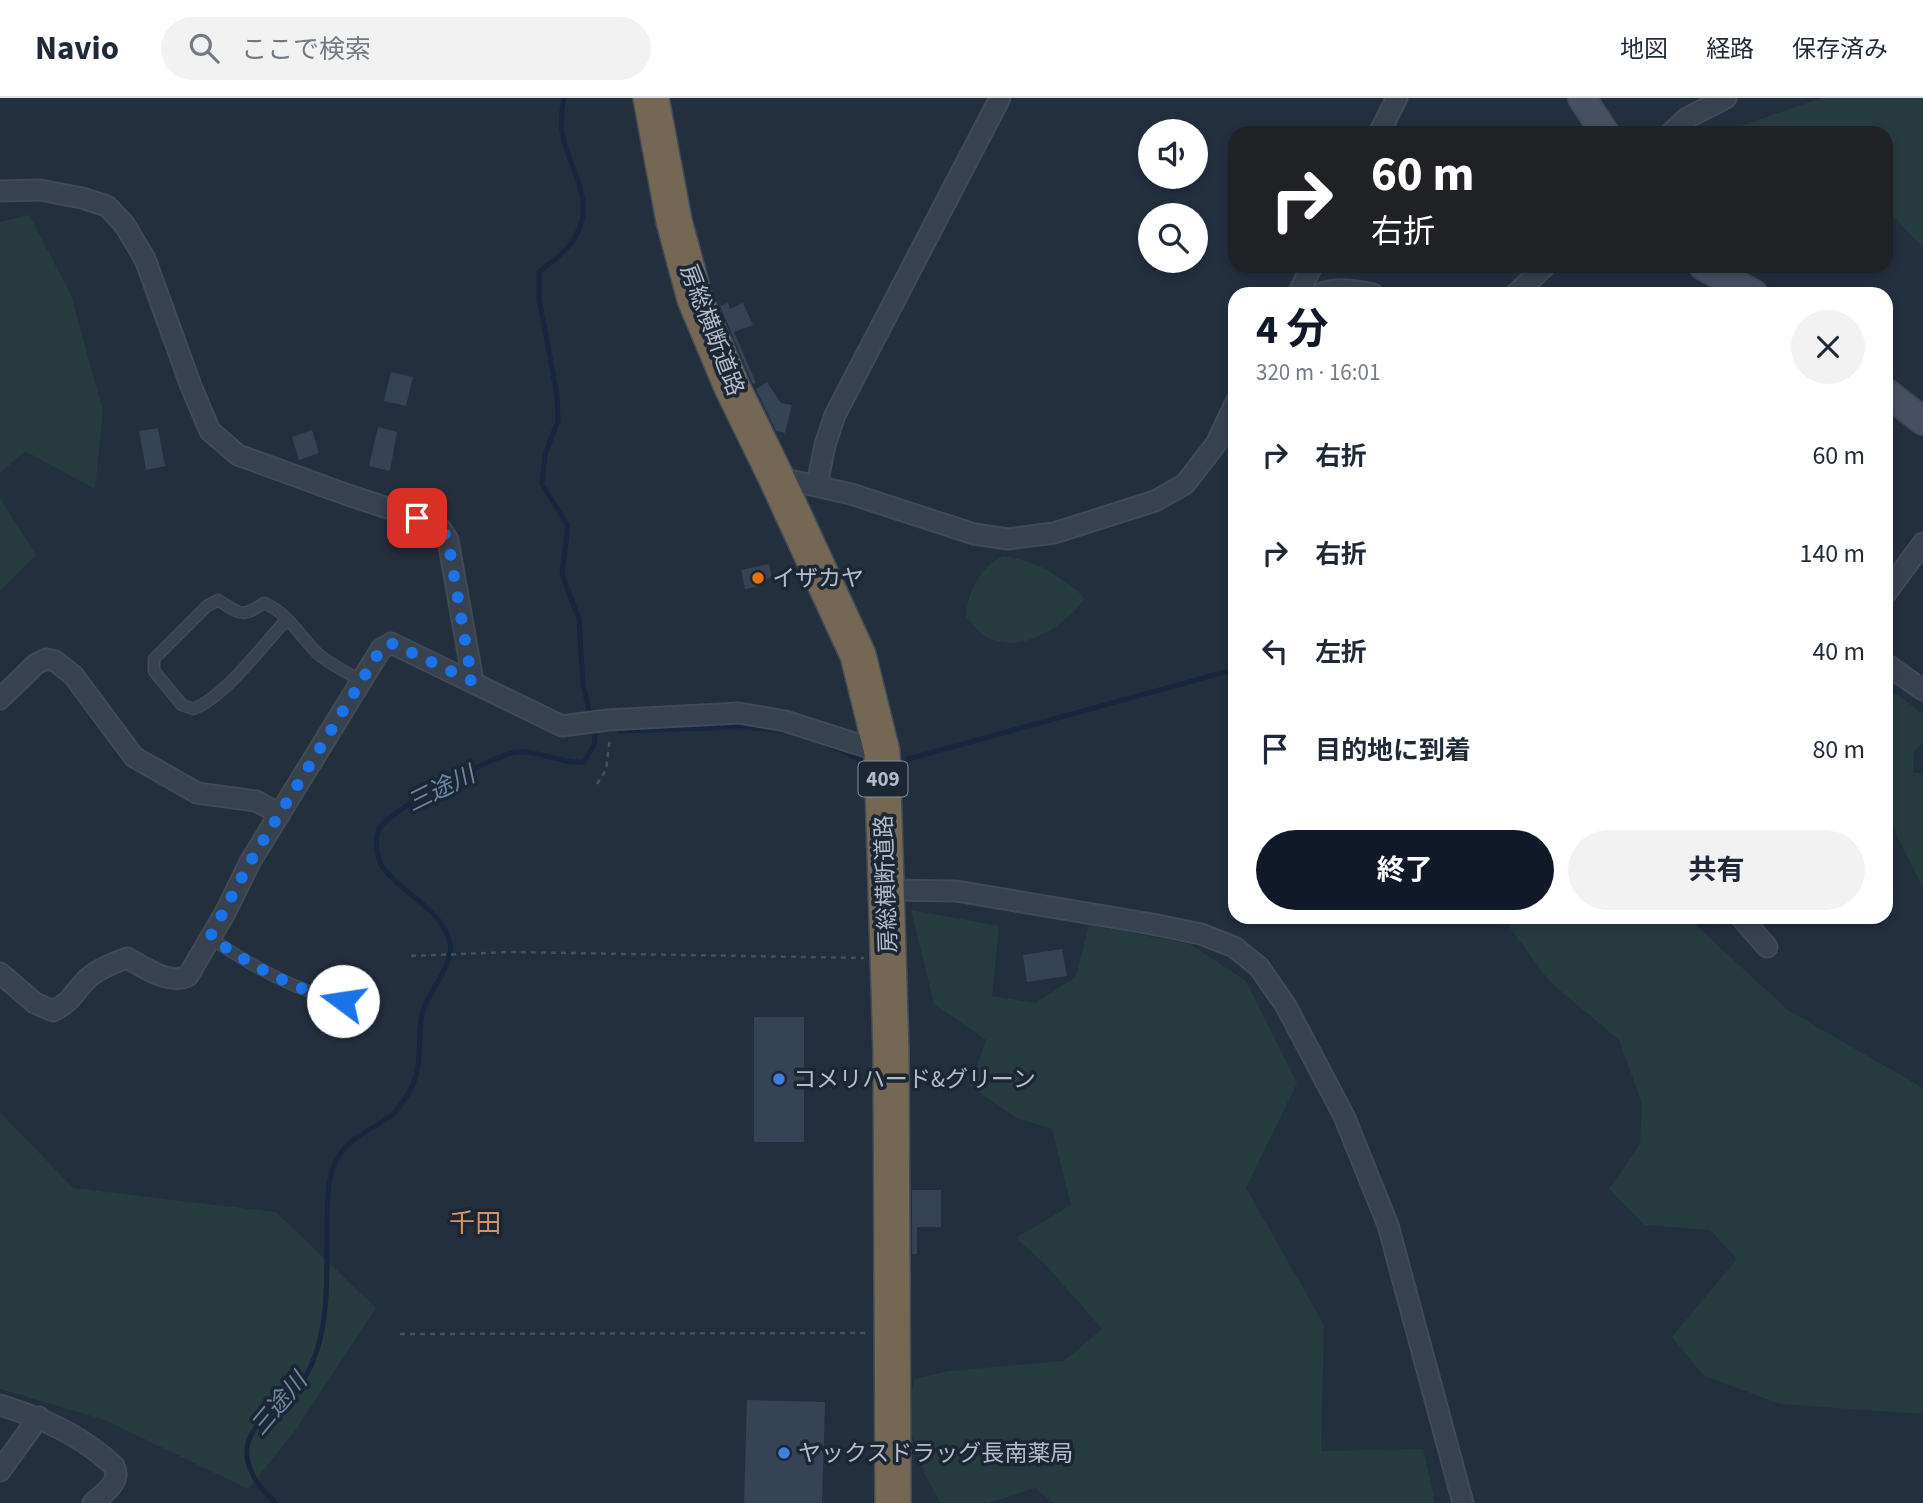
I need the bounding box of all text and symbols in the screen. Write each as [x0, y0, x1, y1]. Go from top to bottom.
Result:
search box [161, 17, 651, 80]
text: Navio [35, 25, 119, 72]
icon: search [185, 29, 223, 67]
text: ここで検索 [241, 31, 371, 68]
text: 地図 [1620, 32, 1668, 67]
text: 経路 [1706, 32, 1754, 67]
text: 保存済み [1792, 32, 1888, 67]
map controls [1138, 119, 1208, 273]
button: sound [1138, 119, 1208, 189]
text: 60 m [1371, 140, 1475, 210]
icon: right [1256, 154, 1347, 245]
button: search [1138, 203, 1208, 273]
text: 右折 [1371, 209, 1435, 255]
street label: 房総横断道路 [672, 260, 752, 400]
text: 4 分 [1256, 300, 1329, 360]
button: close [1791, 310, 1865, 384]
text: 320 m · 16:01 [1256, 356, 1380, 389]
icon: right [1256, 436, 1294, 474]
text: 60 m [1812, 437, 1865, 474]
text: 右折 [1315, 438, 1367, 475]
pin [387, 488, 447, 548]
icon: arrive [398, 499, 436, 537]
icon: right [1256, 534, 1294, 572]
text: 140 m [1799, 535, 1865, 572]
text: 右折 [1315, 536, 1367, 573]
place label: イザカヤ [772, 562, 864, 595]
marker: イザカヤ [750, 570, 766, 586]
icon: left [1256, 632, 1294, 670]
text: 40 m [1812, 633, 1865, 670]
text: 左折 [1315, 634, 1367, 671]
icon: arrive [1256, 730, 1294, 768]
text: 80 m [1812, 731, 1865, 768]
text: 目的地に到着 [1315, 732, 1471, 769]
water label: 三途川 [401, 756, 484, 821]
road number: 409 [858, 762, 908, 796]
street label: 房総横断道路 [867, 814, 905, 954]
button: 終了 [1256, 830, 1554, 910]
button: 共有 [1568, 830, 1865, 910]
position arrow [306, 964, 380, 1038]
place label: コメリハード&グリーン [793, 1063, 1036, 1096]
marker: コメリハード&グリーン [771, 1071, 787, 1087]
district label: 千田 [449, 1205, 501, 1242]
water label: 三途川 [242, 1363, 317, 1443]
place label: ヤックスドラッグ長南薬局 [798, 1437, 1073, 1470]
marker: ヤックスドラッグ長南薬局 [776, 1445, 792, 1461]

